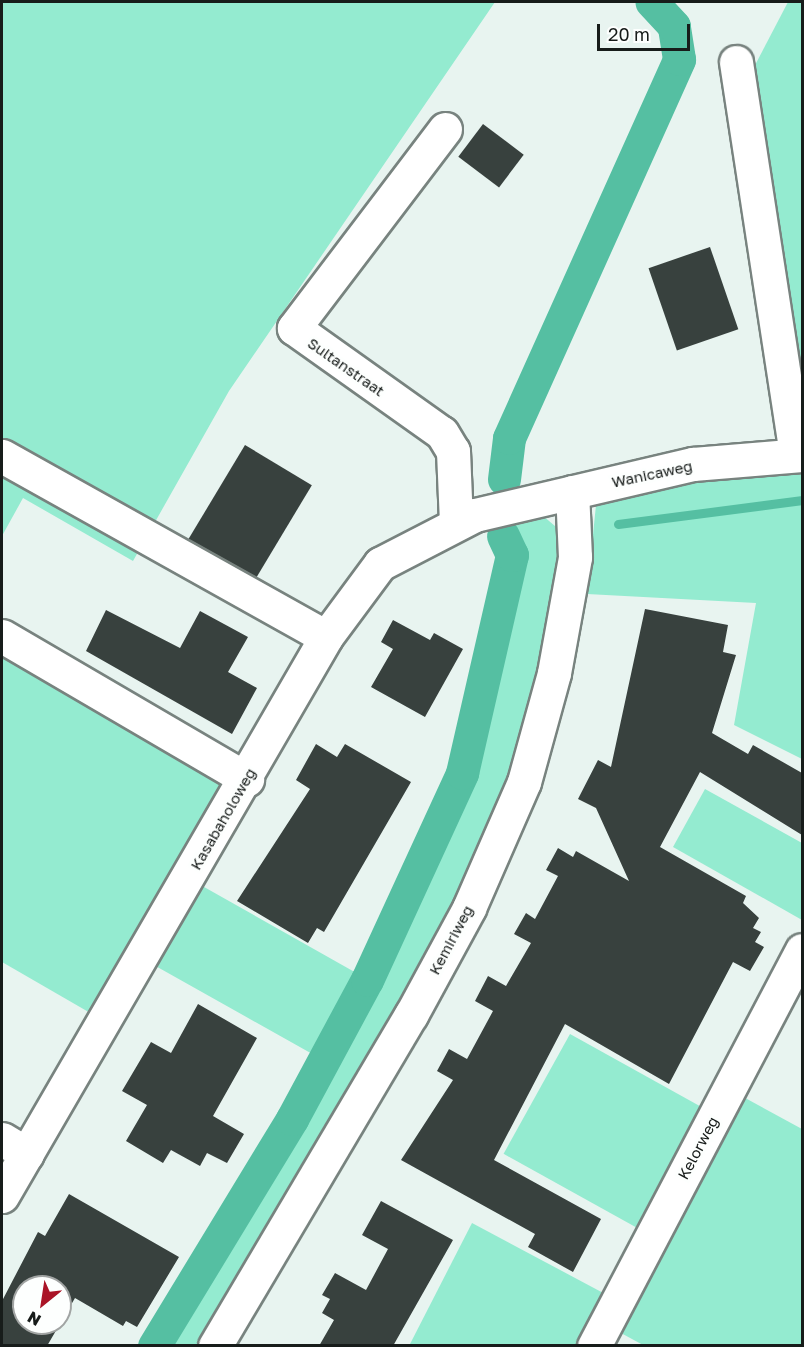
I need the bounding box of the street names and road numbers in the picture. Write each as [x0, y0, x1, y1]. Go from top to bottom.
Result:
street label: Sultanstraat [304, 334, 388, 400]
street label: Wanicaweg [610, 457, 694, 491]
street label: Kasabaholoweg [187, 765, 259, 873]
street label: Kemiriweg [425, 902, 477, 978]
street label: Kelorweg [674, 1114, 722, 1182]

